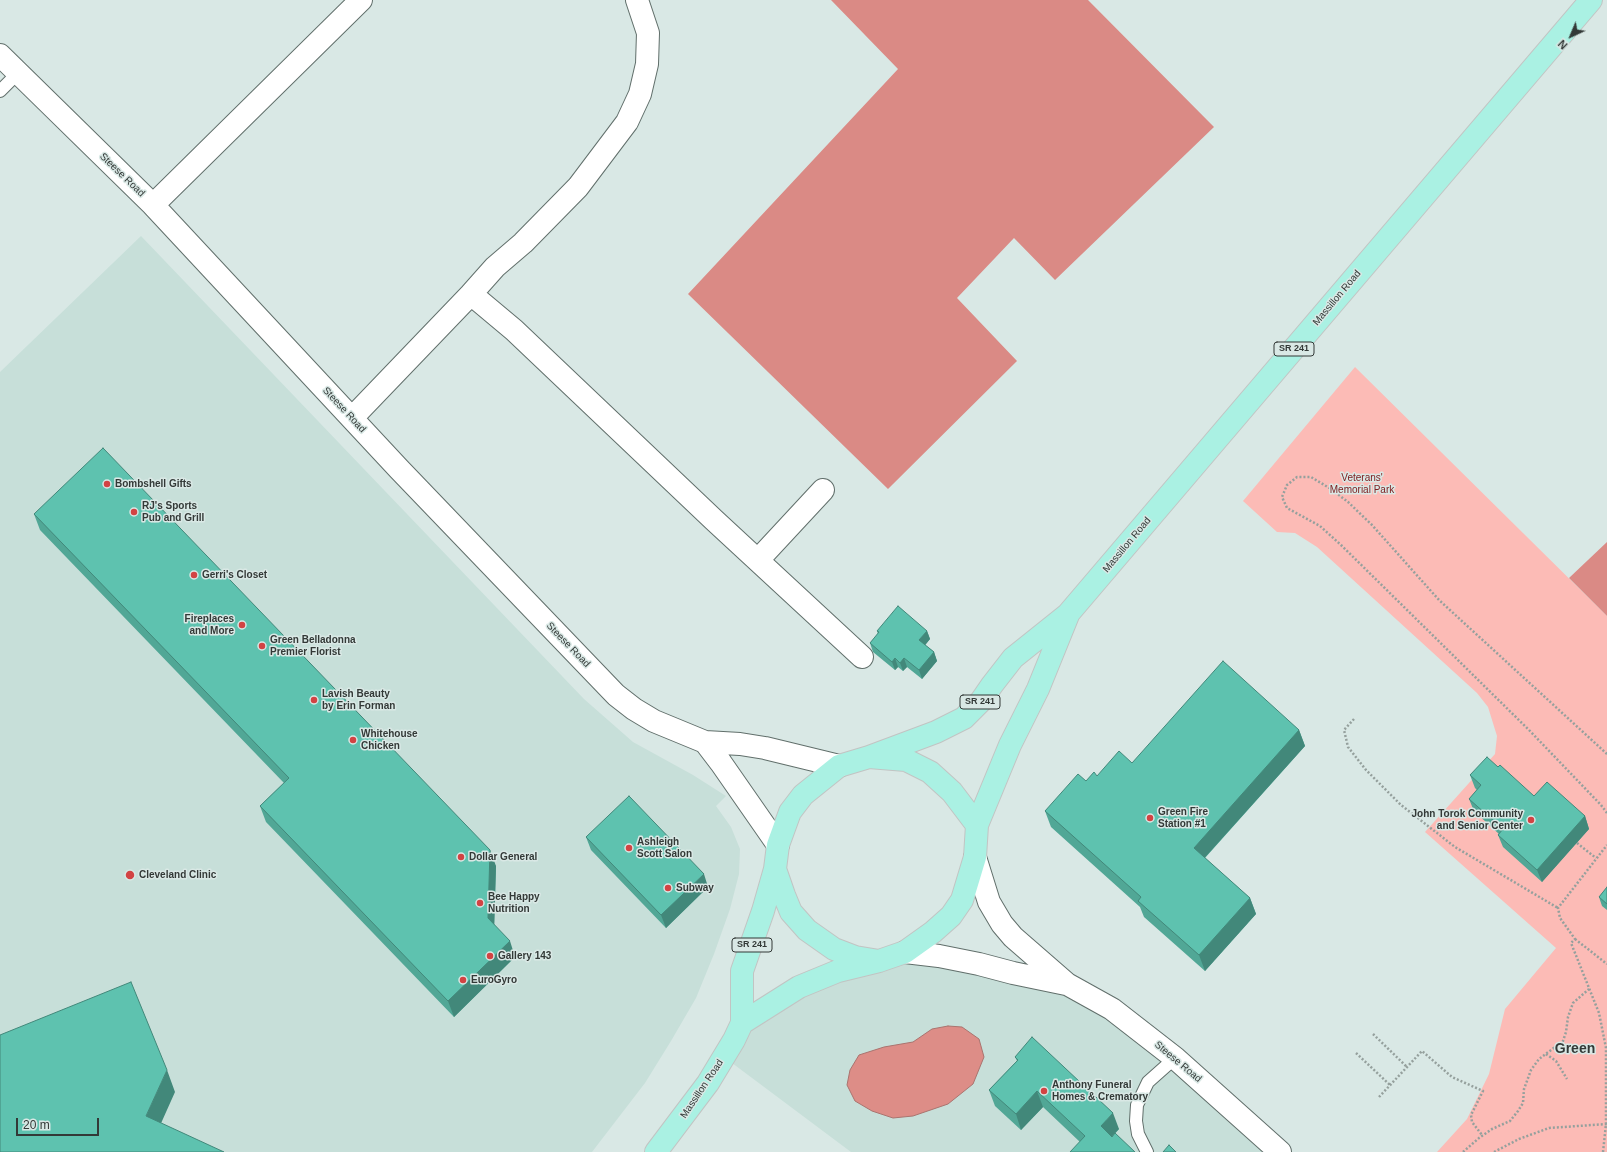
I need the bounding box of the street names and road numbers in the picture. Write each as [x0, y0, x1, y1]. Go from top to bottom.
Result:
street label: Steese Road [97, 151, 147, 199]
street label: Massillon Road [1310, 268, 1364, 328]
road number: SR 241 [1274, 342, 1314, 356]
street label: Steese Road [320, 385, 368, 435]
street label: Massillon Road [1100, 515, 1154, 575]
street label: Steese Road [544, 620, 592, 670]
road number: SR 241 [960, 695, 1000, 709]
road number: SR 241 [732, 938, 772, 952]
street label: Steese Road [1152, 1039, 1204, 1085]
street label: Massillon Road [678, 1057, 726, 1121]

